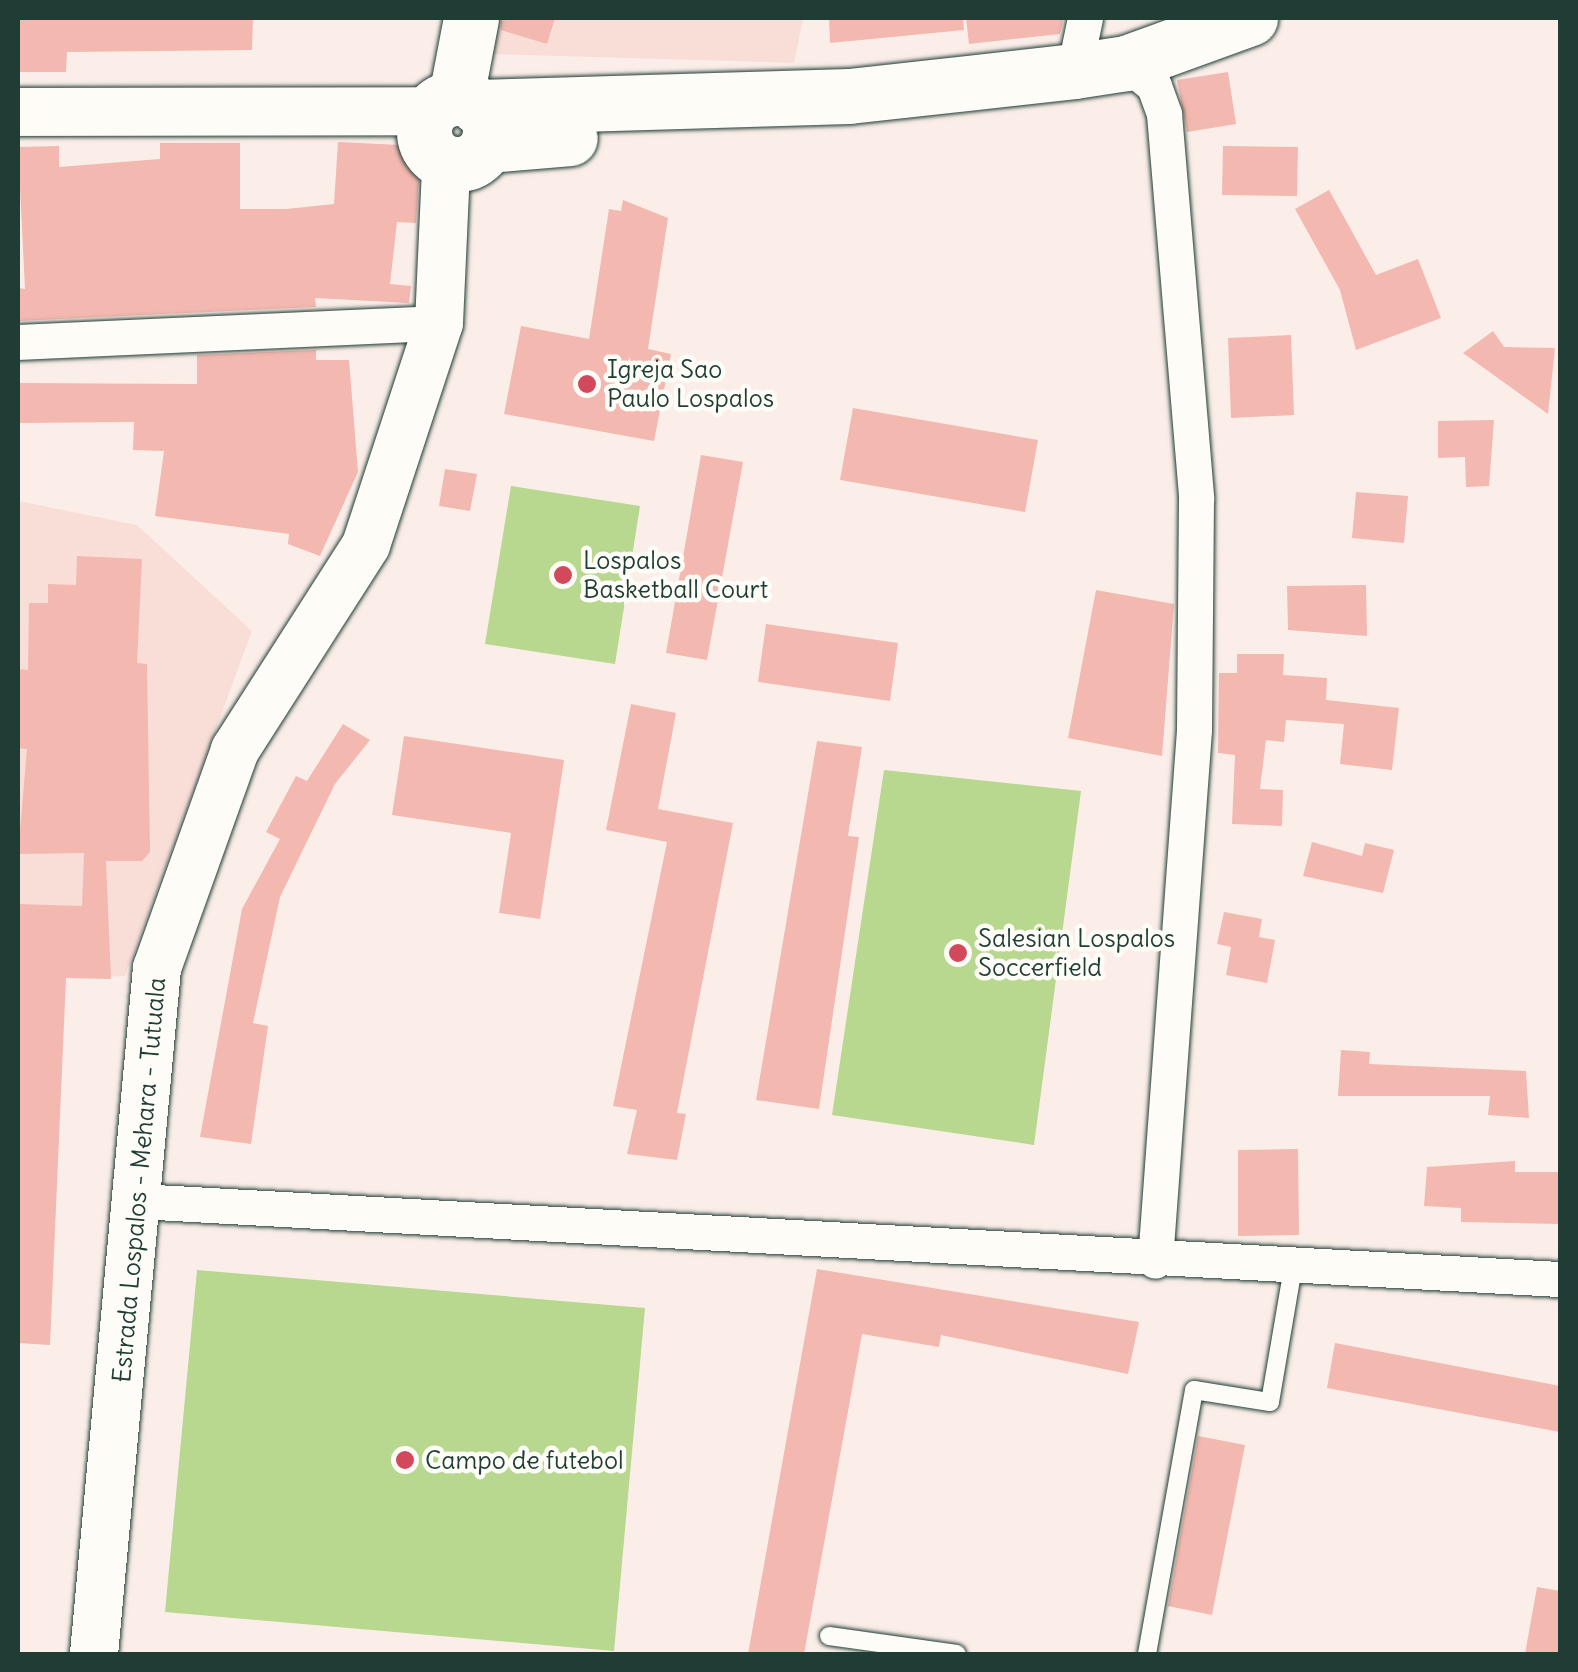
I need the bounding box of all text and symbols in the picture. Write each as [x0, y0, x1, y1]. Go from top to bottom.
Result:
place label: Igreja Sao Paulo Lospalos [607, 355, 774, 414]
marker: Igreja Sao Paulo Lospalos [576, 373, 598, 395]
place label: Lospalos Basketball Court [583, 546, 768, 605]
marker: Lospalos Basketball Court [552, 564, 574, 586]
place label: Salesian Lospalos Soccerfield [978, 924, 1175, 983]
marker: Salesian Lospalos Soccerfield [947, 942, 969, 964]
street label: Estrada Lospalos - Mehara - Tutuala [106, 976, 172, 1384]
place label: Campo de futebol [425, 1445, 624, 1475]
marker: Campo de futebol [394, 1449, 416, 1471]

